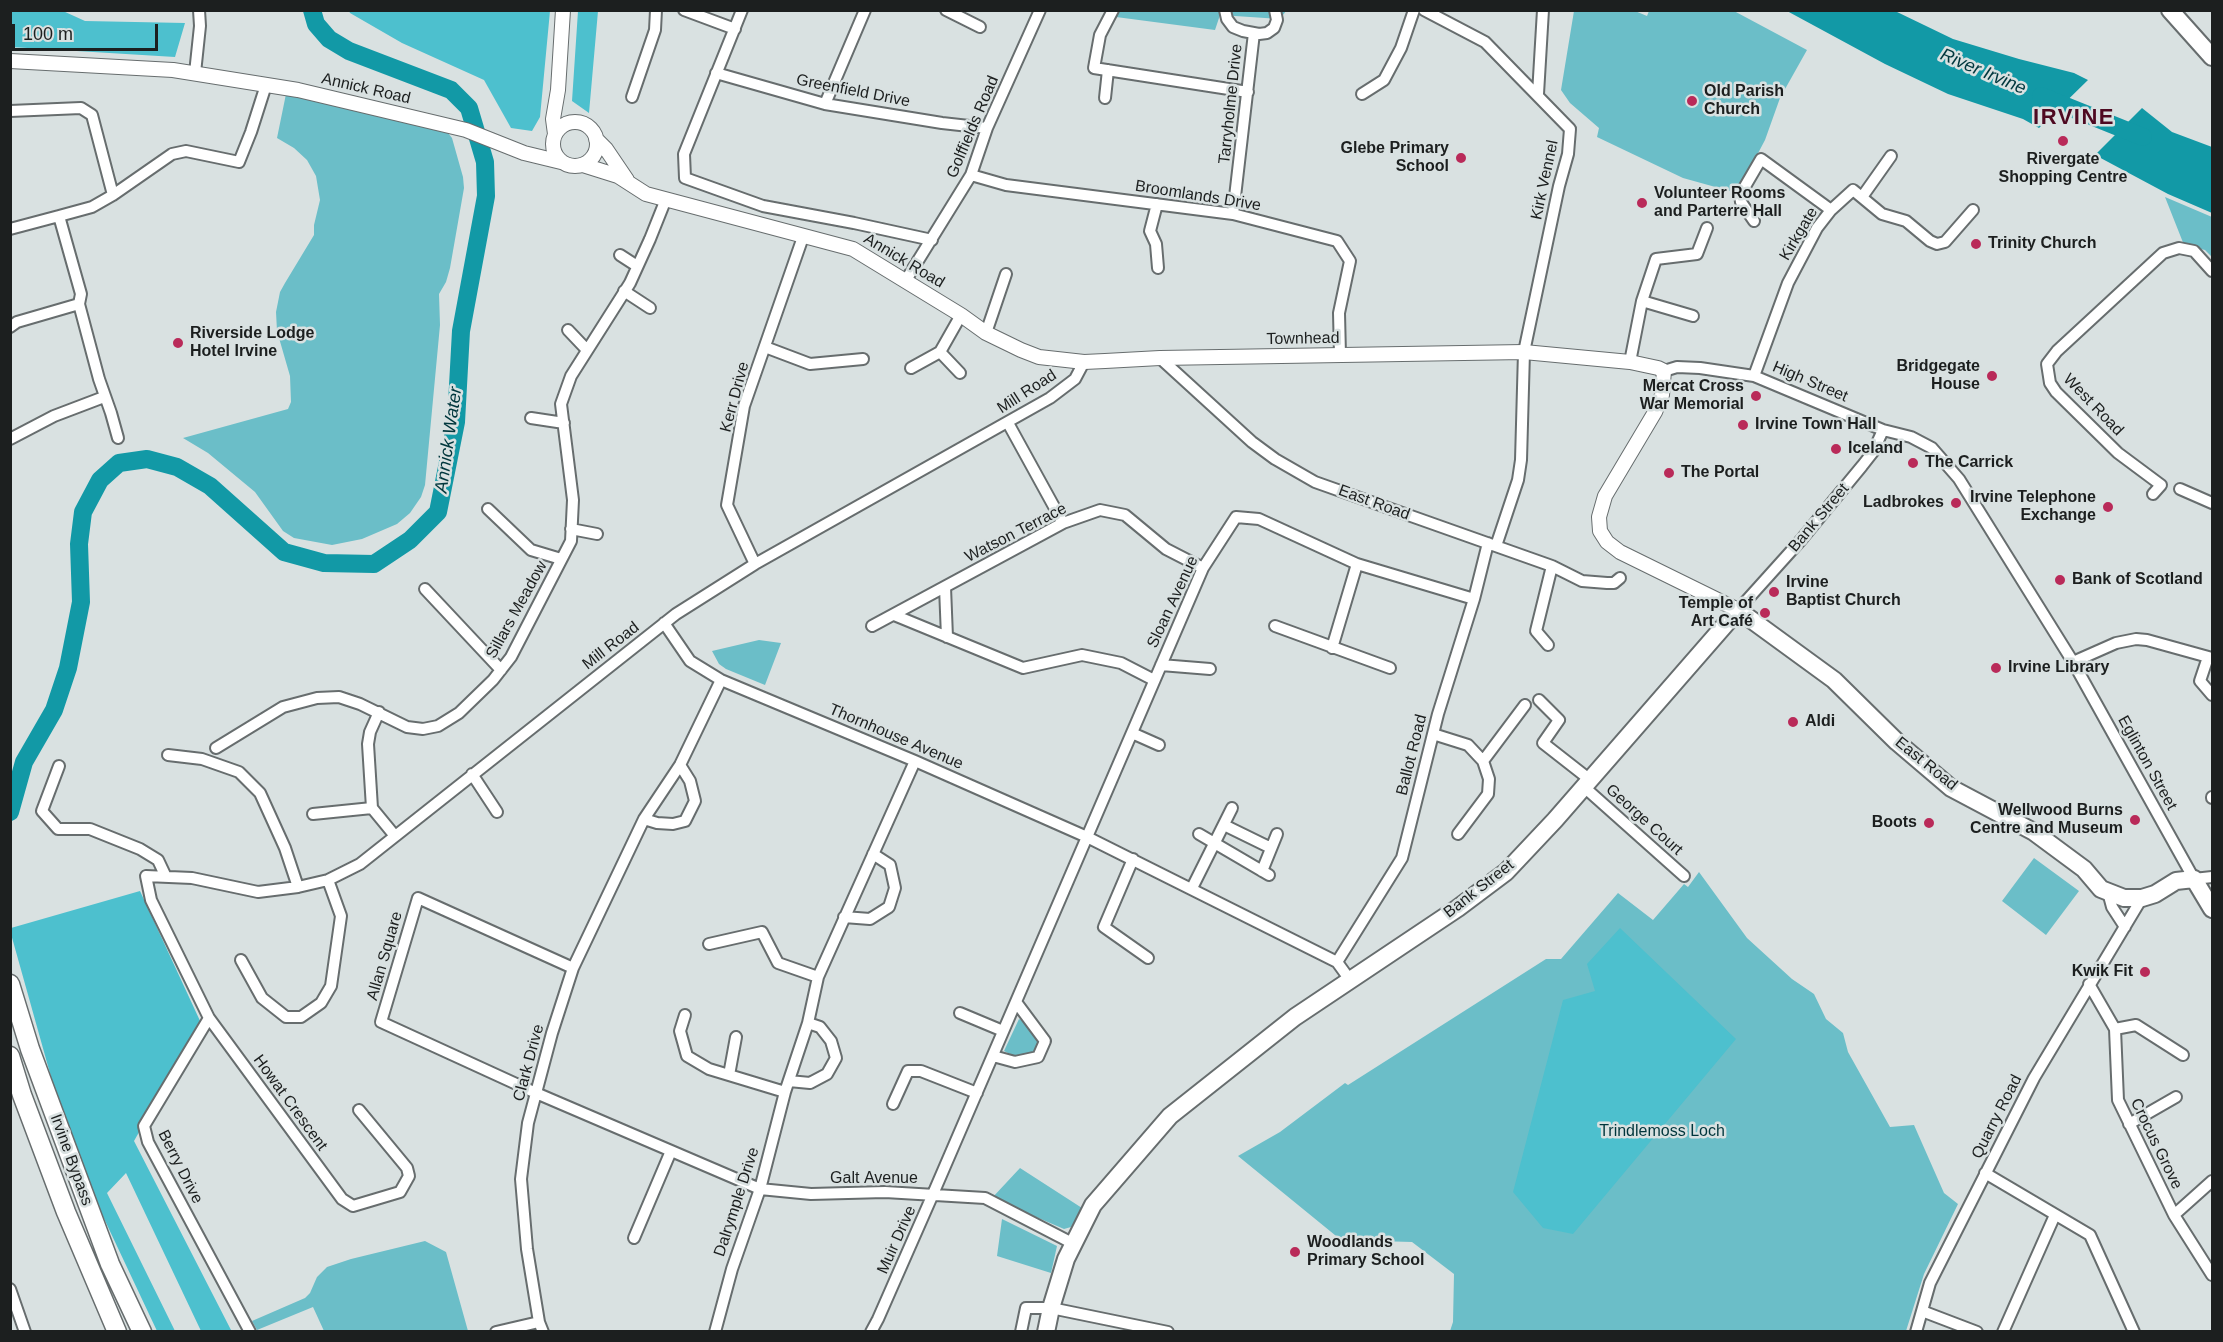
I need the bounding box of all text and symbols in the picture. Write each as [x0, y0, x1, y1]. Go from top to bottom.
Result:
scale bar [15, 12, 160, 50]
text: 100 m [23, 24, 73, 44]
street label: Tarryholme Drive [1215, 43, 1247, 165]
water label: River Irvine [1937, 44, 2029, 100]
street label: Annick Road [320, 69, 412, 109]
street label: Greenfield Drive [794, 71, 912, 111]
street label: Golffields Road [943, 73, 1003, 181]
place label: Old Parish Church [1704, 82, 1784, 120]
marker: Old Parish Church [1685, 94, 1699, 108]
district label: IRVINE [2033, 105, 2115, 131]
marker: Rivergate Shopping Centre [2056, 134, 2070, 148]
street label: Kirk Vennel [1527, 138, 1563, 222]
place label: Glebe Primary School [1340, 139, 1449, 177]
place label: Rivergate Shopping Centre [1999, 150, 2127, 188]
marker: Glebe Primary School [1454, 151, 1468, 165]
street label: Broomlands Drive [1134, 177, 1262, 215]
place label: Volunteer Rooms and Parterre Hall [1654, 184, 1785, 222]
marker: Volunteer Rooms and Parterre Hall [1635, 196, 1649, 210]
street label: Kirkgate [1776, 204, 1822, 264]
street label: Annick Road [860, 229, 948, 293]
place label: Trinity Church [1988, 234, 2096, 254]
marker: Trinity Church [1969, 237, 1983, 251]
place label: Riverside Lodge Hotel Irvine [190, 324, 314, 362]
street label: Townhead [1266, 329, 1340, 349]
marker: Riverside Lodge Hotel Irvine [171, 336, 185, 350]
place label: Bridgegate House [1896, 357, 1980, 395]
street label: High Street [1769, 358, 1851, 406]
street label: Kerr Drive [716, 360, 754, 434]
street label: Mill Road [994, 366, 1060, 418]
marker: Bridgegate House [1985, 369, 1999, 383]
street label: West Road [2059, 370, 2127, 440]
place label: Mercat Cross War Memorial [1640, 377, 1744, 415]
water label: Annick Water [431, 386, 467, 494]
marker: Mercat Cross War Memorial [1749, 389, 1763, 403]
place label: Irvine Town Hall [1755, 415, 1876, 435]
marker: Irvine Town Hall [1736, 418, 1750, 432]
place label: Iceland [1848, 439, 1903, 459]
marker: Iceland [1829, 442, 1843, 456]
place label: The Carrick [1925, 453, 2013, 473]
marker: The Carrick [1906, 456, 1920, 470]
place label: The Portal [1681, 463, 1759, 483]
marker: The Portal [1662, 466, 1676, 480]
street label: Bank Street [1785, 480, 1853, 556]
street label: East Road [1336, 481, 1412, 525]
place label: Irvine Telephone Exchange [1970, 488, 2096, 526]
place label: Ladbrokes [1863, 493, 1944, 513]
marker: Ladbrokes [1949, 496, 1963, 510]
street label: Watson Terrace [962, 499, 1070, 567]
marker: Irvine Telephone Exchange [2101, 500, 2115, 514]
street label: Sloan Avenue [1143, 553, 1203, 651]
street label: Sillars Meadow [482, 558, 552, 662]
place label: Bank of Scotland [2072, 570, 2203, 590]
place label: Irvine Baptist Church [1786, 573, 1901, 611]
marker: Bank of Scotland [2053, 573, 2067, 587]
marker: Irvine Baptist Church [1767, 585, 1781, 599]
place label: Temple of Art Café [1679, 594, 1753, 632]
marker: Temple of Art Café [1758, 606, 1772, 620]
street label: Mill Road [579, 618, 643, 674]
place label: Irvine Library [2008, 658, 2109, 678]
marker: Irvine Library [1989, 661, 2003, 675]
street label: Thornhouse Avenue [826, 700, 966, 774]
place label: Aldi [1805, 712, 1835, 732]
street label: Eglinton Street [2113, 712, 2181, 814]
street label: Ballot Road [1393, 713, 1431, 797]
marker: Aldi [1786, 715, 1800, 729]
street label: East Road [1891, 733, 1961, 795]
street label: George Court [1602, 780, 1686, 860]
place label: Wellwood Burns Centre and Museum [1970, 801, 2123, 839]
place label: Boots [1872, 813, 1917, 833]
marker: Wellwood Burns Centre and Museum [2128, 813, 2142, 827]
marker: Boots [1922, 816, 1936, 830]
street label: Bank Street [1440, 856, 1518, 922]
street label: Allan Square [363, 909, 407, 1003]
place label: Kwik Fit [2072, 962, 2133, 982]
marker: Kwik Fit [2138, 965, 2152, 979]
street label: Clark Drive [509, 1022, 549, 1104]
street label: Howat Crescent [249, 1051, 331, 1155]
street label: Quarry Road [1968, 1072, 2026, 1162]
street label: Crocus Grove [2126, 1095, 2186, 1193]
street label: Irvine Bypass [46, 1112, 96, 1208]
park label: Trindlemoss Loch [1599, 1122, 1725, 1142]
street label: Berry Drive [153, 1127, 207, 1207]
street label: Dalrymple Drive [710, 1145, 764, 1259]
street label: Galt Avenue [830, 1169, 918, 1189]
street label: Muir Drive [873, 1203, 921, 1277]
place label: Woodlands Primary School [1307, 1233, 1424, 1271]
marker: Woodlands Primary School [1288, 1245, 1302, 1259]

